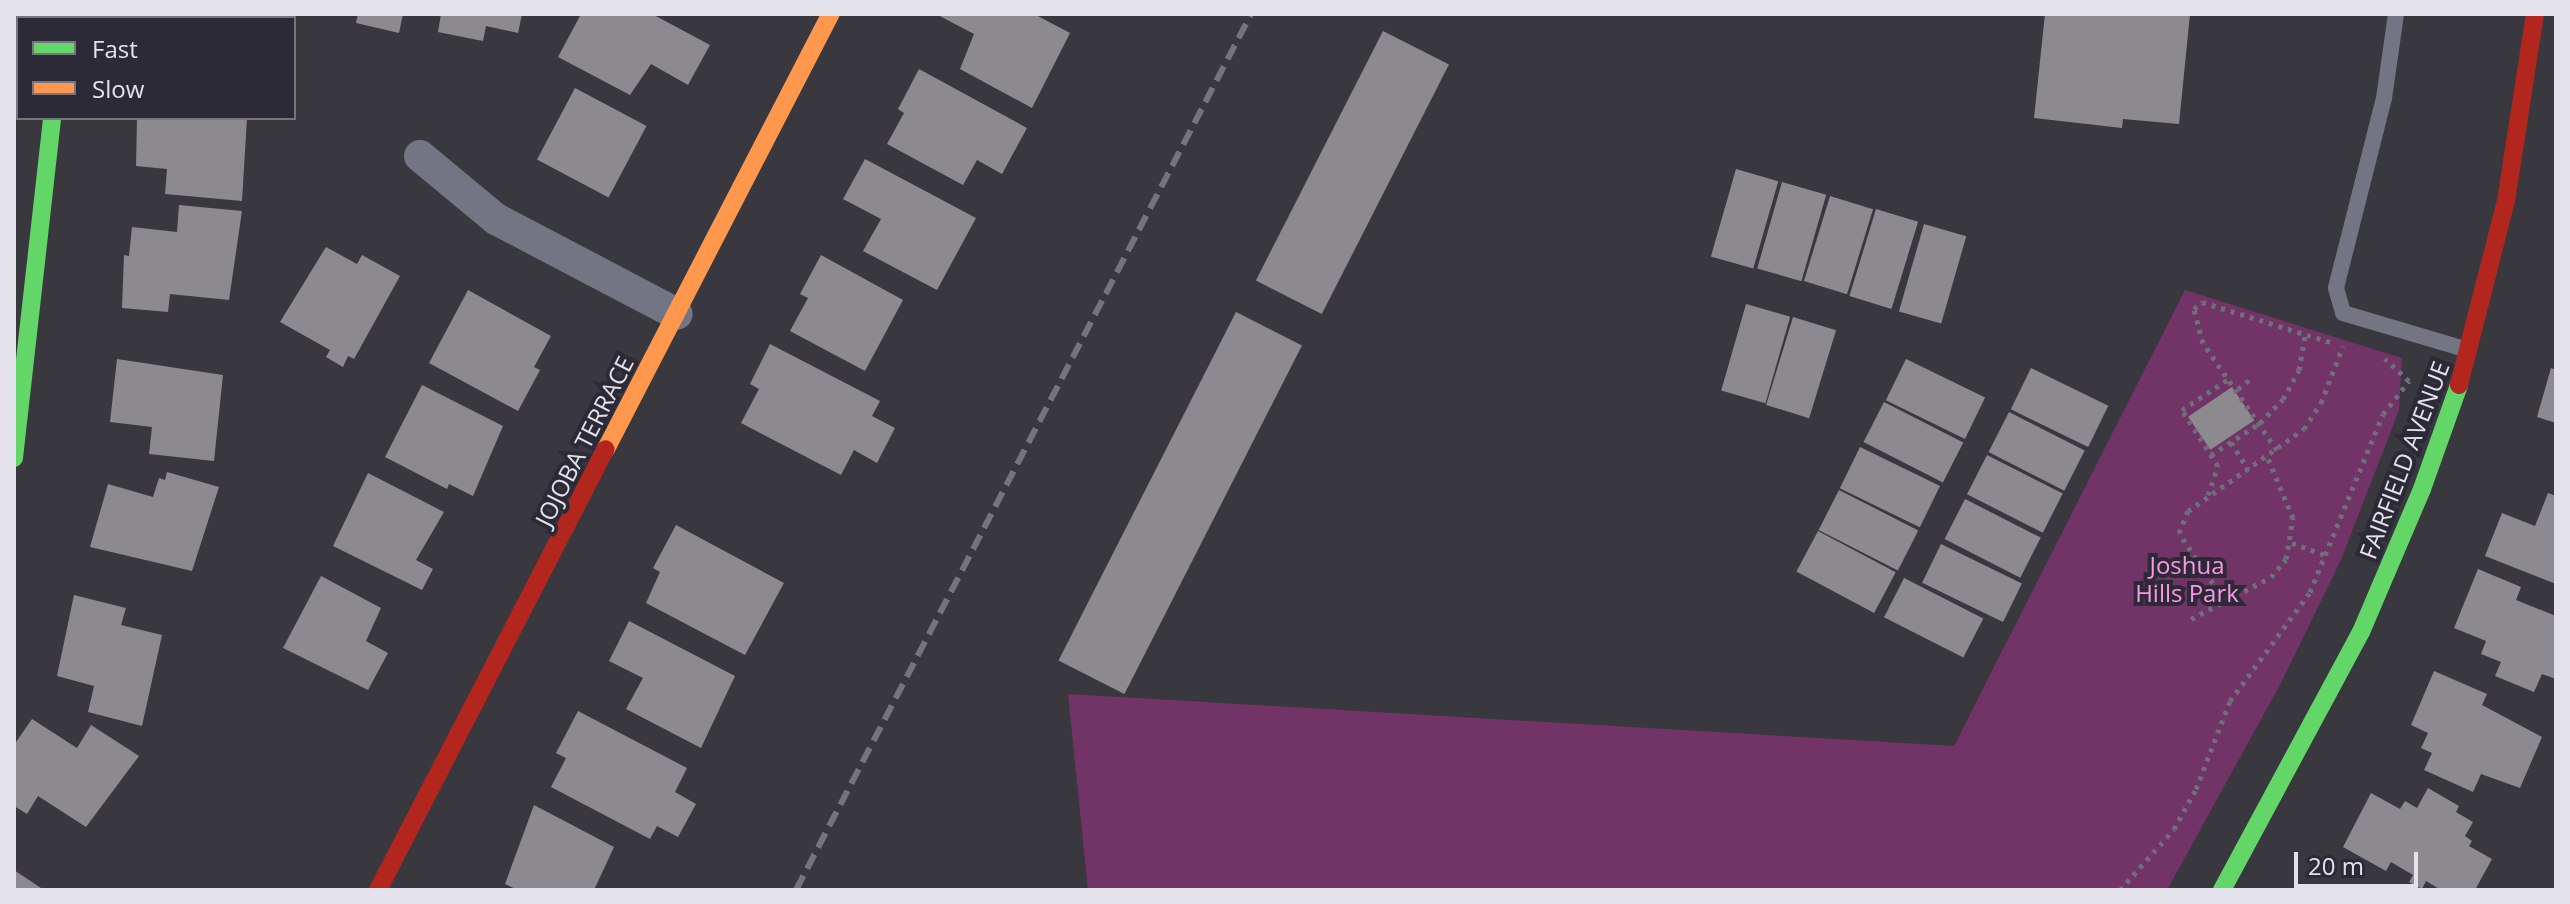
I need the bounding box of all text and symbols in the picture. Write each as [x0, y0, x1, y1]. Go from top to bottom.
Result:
legend [16, 16, 296, 120]
text: Fast [92, 32, 138, 65]
text: Slow [92, 72, 144, 105]
street label: JOJOBA TERRACE [529, 351, 639, 531]
street label: FAIRFIELD AVENUE [2353, 357, 2455, 563]
park label: Joshua Hills Park [2135, 551, 2239, 607]
scale bar [2298, 836, 2422, 886]
text: 20 m [2308, 849, 2364, 882]

